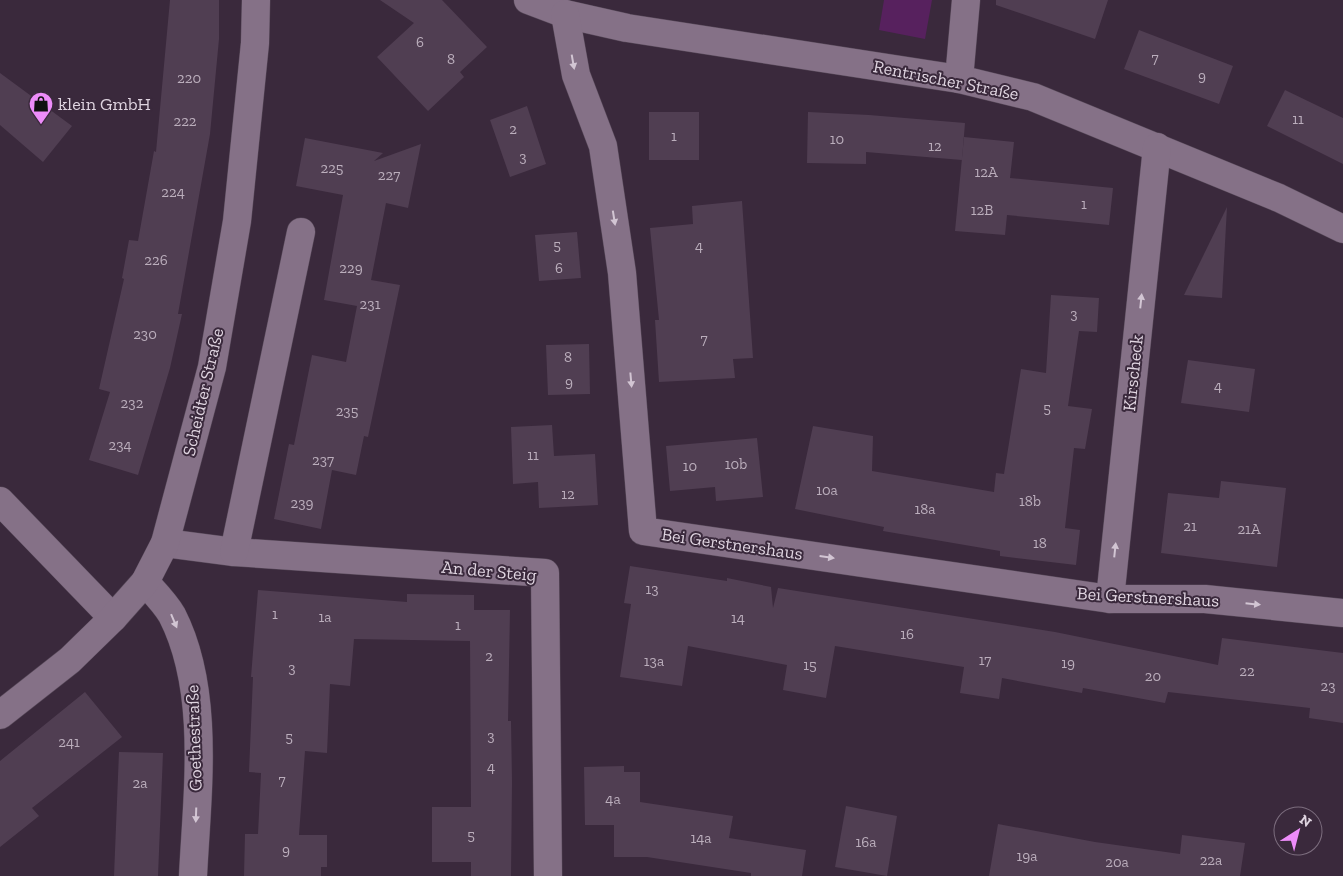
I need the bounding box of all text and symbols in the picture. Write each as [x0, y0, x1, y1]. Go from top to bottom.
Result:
house number: 6 [416, 33, 424, 51]
house number: 7 [1151, 49, 1159, 67]
house number: 8 [447, 50, 455, 68]
one-way arrow [570, 54, 578, 70]
street label: Rentrischer Straße [871, 55, 1021, 105]
house number: 9 [1198, 67, 1206, 85]
house number: 220 [177, 69, 201, 87]
shop icon: klein GmbH [28, 91, 54, 125]
place label: klein GmbH [58, 93, 151, 115]
house number: 11 [1292, 110, 1304, 128]
house number: 222 [173, 112, 197, 130]
house number: 2 [509, 120, 517, 138]
house number: 1 [671, 127, 677, 145]
house number: 10 [830, 130, 844, 148]
house number: 12 [928, 137, 942, 155]
house number: 3 [519, 148, 527, 166]
house number: 225 [320, 159, 344, 177]
house number: 12A [974, 163, 998, 181]
house number: 227 [378, 166, 400, 184]
house number: 224 [161, 183, 185, 201]
house number: 1 [1081, 195, 1087, 213]
house number: 12B [971, 201, 993, 219]
one-way arrow [610, 210, 618, 226]
house number: 5 [553, 236, 561, 254]
house number: 4 [695, 237, 703, 255]
house number: 226 [144, 251, 168, 269]
house number: 229 [339, 259, 363, 277]
house number: 6 [555, 259, 563, 277]
one-way arrow [1137, 293, 1145, 309]
house number: 231 [360, 295, 381, 313]
house number: 3 [1070, 305, 1078, 323]
house number: 230 [133, 325, 157, 343]
street label: Scheidter Straße [178, 326, 228, 458]
house number: 7 [700, 330, 708, 348]
street label: Kirscheck [1118, 333, 1148, 412]
house number: 8 [564, 348, 572, 366]
one-way arrow [627, 372, 635, 388]
house number: 9 [565, 373, 573, 391]
house number: 4 [1214, 377, 1222, 395]
house number: 232 [121, 394, 144, 412]
house number: 5 [1043, 399, 1051, 417]
house number: 235 [336, 402, 359, 420]
house number: 234 [108, 436, 132, 454]
house number: 11 [527, 446, 539, 464]
house number: 237 [312, 451, 334, 469]
house number: 10b [725, 455, 747, 473]
house number: 10 [683, 457, 697, 475]
house number: 10a [816, 481, 838, 499]
house number: 12 [561, 485, 575, 503]
house number: 18b [1019, 492, 1041, 510]
house number: 239 [290, 494, 314, 512]
house number: 18a [914, 500, 936, 518]
house number: 21 [1183, 517, 1197, 535]
house number: 21A [1237, 520, 1261, 538]
street label: Bei Gerstnershaus [660, 523, 804, 565]
house number: 18 [1033, 534, 1047, 552]
one-way arrow [1111, 542, 1119, 558]
one-way arrow [819, 553, 835, 561]
street label: An der Steig [441, 556, 538, 586]
house number: 13 [645, 580, 659, 598]
street label: Bei Gerstnershaus [1076, 582, 1220, 612]
one-way arrow [1245, 600, 1261, 608]
house number: 1 [272, 605, 278, 623]
house number: 1a [318, 608, 332, 626]
house number: 14 [731, 609, 745, 627]
one-way arrow [170, 614, 178, 629]
house number: 1 [455, 616, 461, 634]
house number: 16 [900, 625, 914, 643]
house number: 2 [485, 647, 493, 665]
house number: 17 [979, 651, 991, 669]
house number: 13a [644, 652, 664, 670]
house number: 19 [1061, 654, 1075, 672]
house number: 15 [803, 656, 817, 674]
house number: 3 [288, 659, 296, 677]
house number: 22 [1239, 662, 1255, 680]
house number: 20 [1145, 667, 1161, 685]
house number: 23 [1320, 677, 1336, 695]
street label: Goethestraße [181, 684, 207, 792]
house number: 3 [487, 727, 495, 745]
house number: 5 [285, 728, 293, 746]
house number: 241 [58, 733, 80, 751]
house number: 4 [487, 758, 495, 776]
house number: 7 [278, 771, 286, 789]
house number: 2a [133, 774, 147, 792]
house number: 4a [605, 790, 621, 808]
north arrow [1273, 806, 1323, 856]
one-way arrow [192, 807, 200, 823]
text: N [1296, 811, 1315, 831]
house number: 5 [467, 826, 475, 844]
house number: 14a [690, 829, 712, 847]
house number: 16a [856, 833, 877, 851]
house number: 9 [282, 841, 290, 859]
house number: 19a [1017, 847, 1038, 865]
house number: 22a [1200, 851, 1222, 869]
house number: 20a [1105, 853, 1129, 871]

